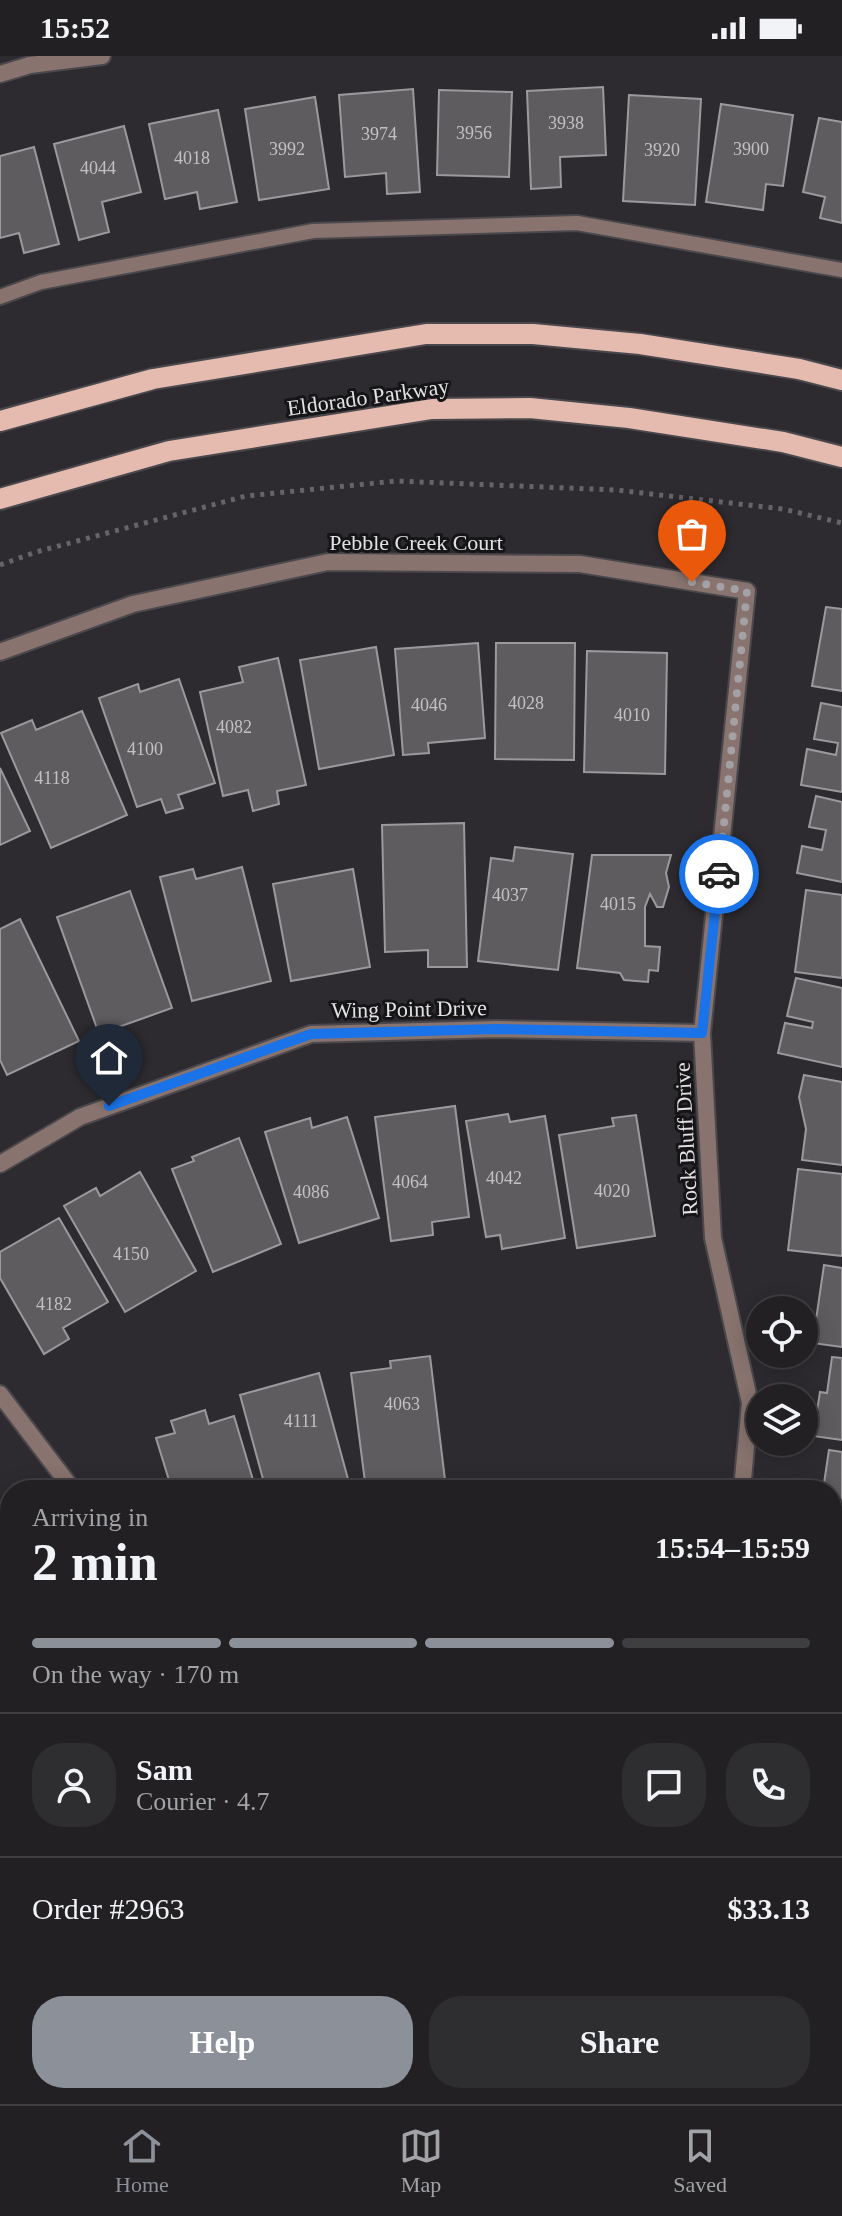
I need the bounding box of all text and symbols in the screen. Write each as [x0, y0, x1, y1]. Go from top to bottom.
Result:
text: 15:52 [40, 11, 110, 44]
house number: 3938 [548, 113, 584, 133]
house number: 3956 [456, 123, 492, 143]
house number: 3974 [361, 124, 397, 144]
house number: 3992 [269, 139, 305, 159]
house number: 3900 [733, 139, 769, 159]
house number: 3920 [644, 140, 680, 160]
house number: 4018 [174, 148, 210, 168]
house number: 4044 [80, 158, 116, 178]
street label: Eldorado Parkway [285, 373, 451, 421]
pin [658, 500, 726, 582]
icon: bag [670, 512, 714, 556]
street label: Pebble Creek Court [329, 530, 503, 555]
house number: 4028 [508, 693, 544, 713]
house number: 4046 [411, 695, 447, 715]
house number: 4010 [614, 705, 650, 725]
house number: 4082 [216, 717, 252, 737]
house number: 4100 [127, 739, 163, 759]
house number: 4118 [34, 768, 70, 788]
courier [679, 834, 759, 914]
icon: car [697, 852, 741, 896]
house number: 4037 [492, 885, 528, 905]
house number: 4015 [600, 894, 636, 914]
street label: Wing Point Drive [331, 995, 487, 1023]
pin [75, 1024, 143, 1106]
icon: home [87, 1036, 131, 1080]
street label: Rock Bluff Drive [669, 1062, 703, 1216]
house number: 4042 [486, 1168, 522, 1188]
house number: 4064 [392, 1172, 428, 1192]
house number: 4020 [594, 1181, 630, 1201]
house number: 4086 [293, 1182, 329, 1202]
house number: 4150 [113, 1244, 149, 1264]
house number: 4182 [36, 1294, 72, 1314]
map controls [746, 1296, 818, 1456]
button: locate [746, 1296, 818, 1368]
button: layers [746, 1384, 818, 1456]
house number: 4063 [384, 1394, 420, 1414]
house number: 4111 [284, 1411, 318, 1431]
text: Arriving in [32, 1503, 148, 1532]
text: 15:54–15:59 [655, 1531, 810, 1564]
text: 2 min [32, 1534, 158, 1591]
text: On the way · 170 m [32, 1660, 239, 1689]
button: person [32, 1743, 116, 1827]
button: chat [622, 1743, 706, 1827]
button: phone [726, 1743, 810, 1827]
text: Sam [136, 1753, 193, 1786]
text: Courier · 4.7 [136, 1787, 270, 1816]
text: Order #2963 [32, 1892, 184, 1925]
text: $33.13 [728, 1892, 810, 1925]
button: Help [32, 1996, 413, 2088]
button: Share [429, 1996, 810, 2088]
tab: Home [115, 2124, 169, 2198]
tab: Map [399, 2124, 443, 2198]
tab: Saved [673, 2124, 727, 2198]

